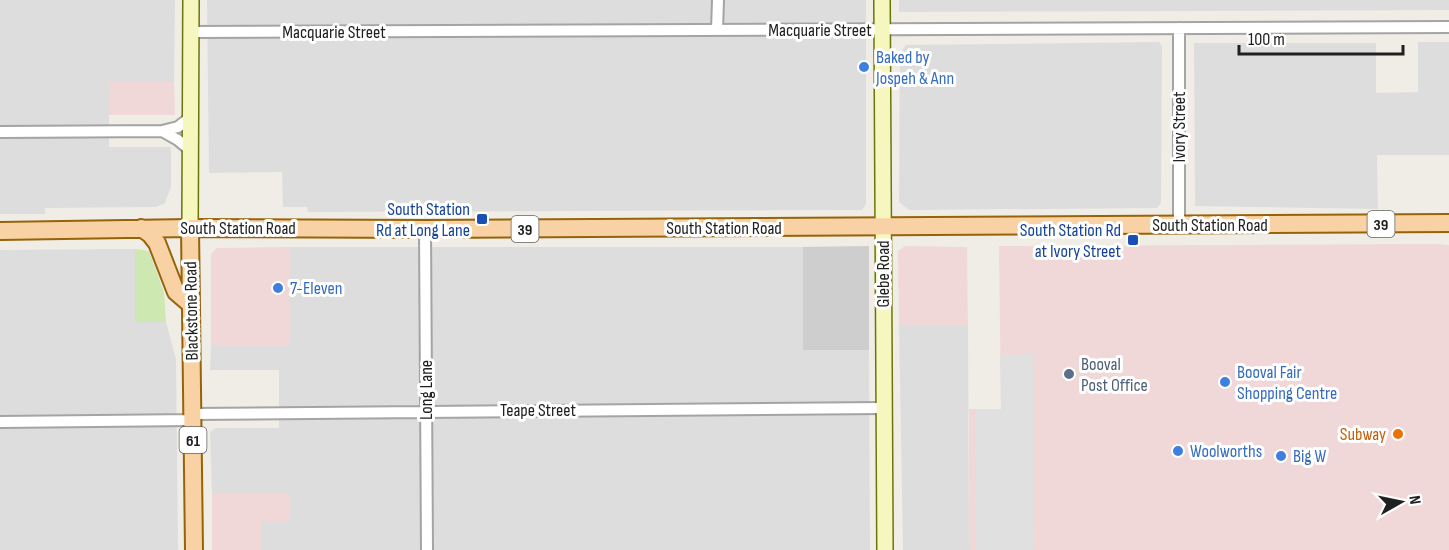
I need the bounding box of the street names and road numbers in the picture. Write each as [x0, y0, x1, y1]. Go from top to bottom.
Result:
street label: Macquarie Street [768, 20, 872, 41]
street label: Macquarie Street [282, 22, 386, 43]
street label: Ivory Street [1169, 91, 1190, 163]
road number: 39 [1368, 211, 1394, 237]
street label: South Station Road [1152, 215, 1268, 236]
road number: 39 [512, 216, 538, 242]
street label: South Station Road [180, 218, 296, 239]
street label: South Station Road [666, 218, 782, 239]
street label: Glebe Road [873, 240, 894, 308]
street label: Blackstone Road [180, 261, 203, 361]
street label: Long Lane [416, 360, 437, 420]
street label: Teape Street [500, 400, 576, 421]
road number: 61 [180, 427, 206, 453]

